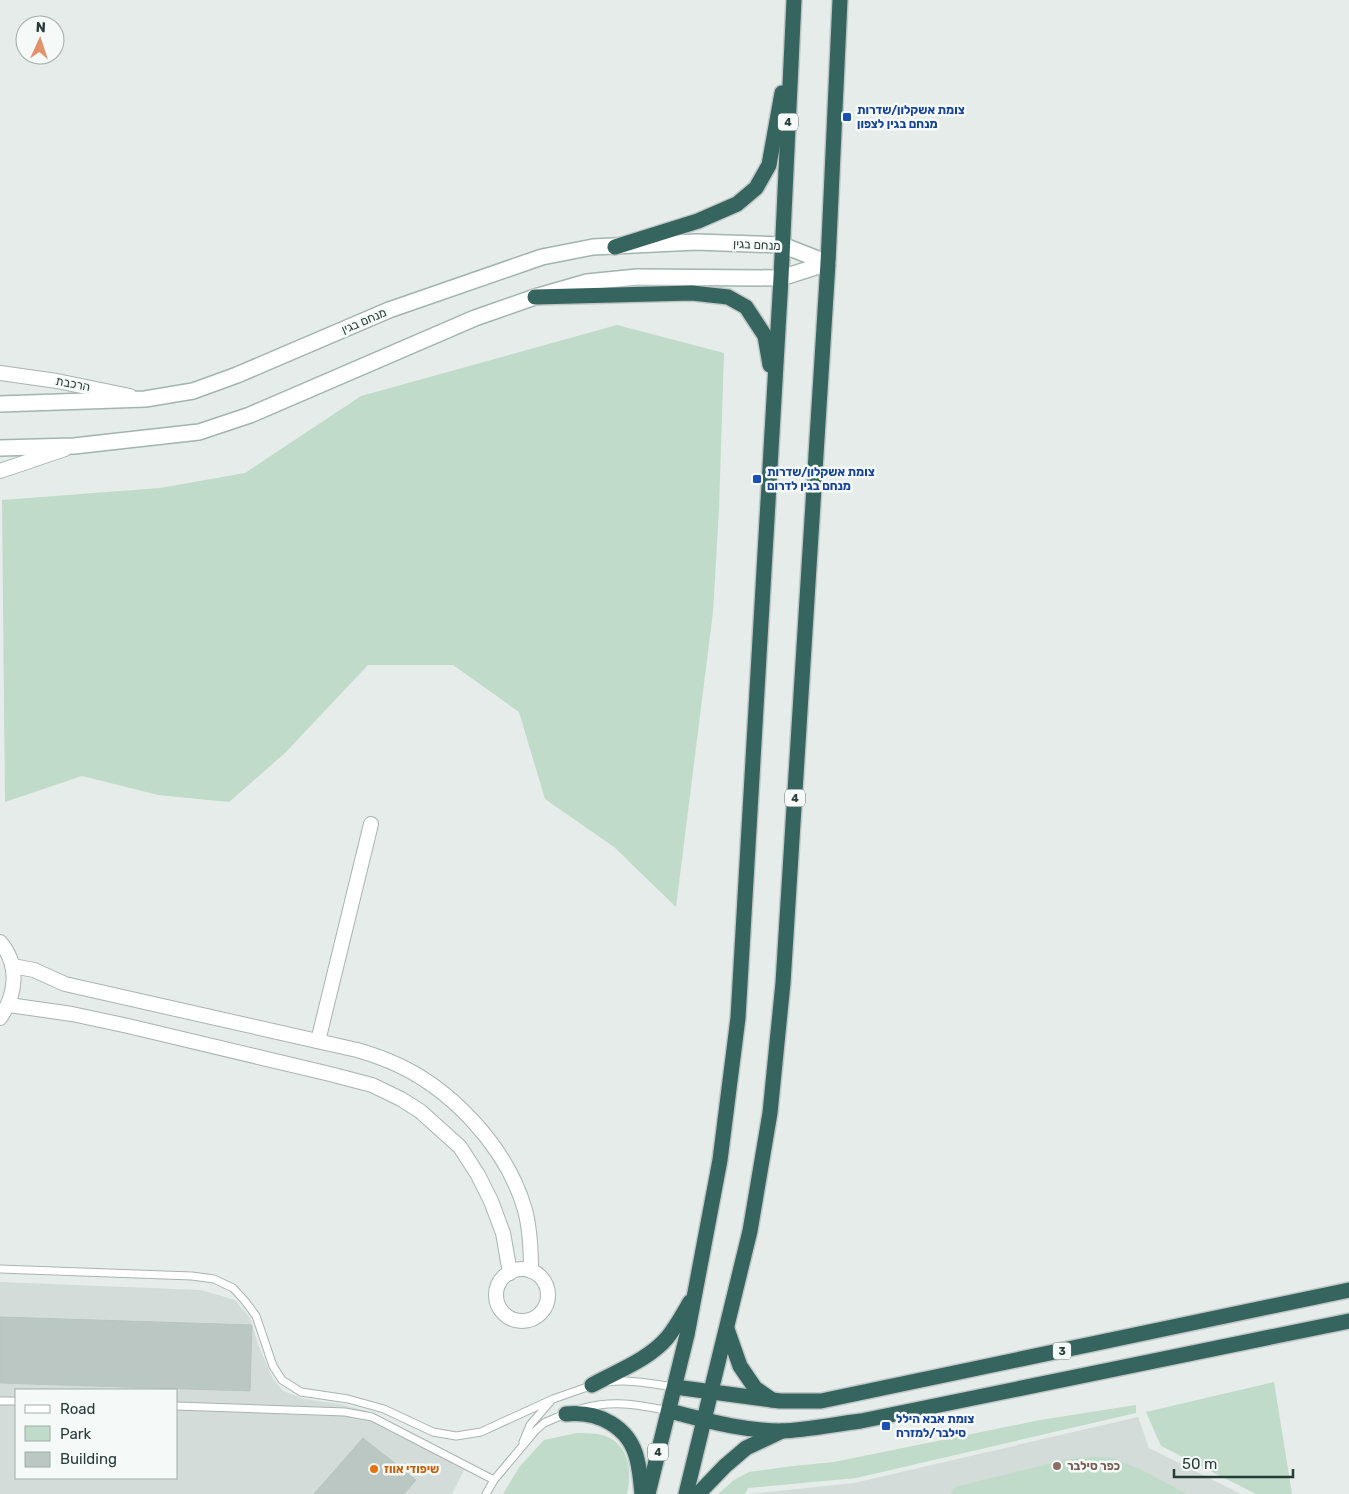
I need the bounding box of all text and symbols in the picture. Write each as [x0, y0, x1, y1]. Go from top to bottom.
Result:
north arrow [15, 15, 65, 65]
text: N [35, 19, 46, 36]
place label: צומת אשקלון/שדרות מנחם בגין לצפון [857, 103, 965, 131]
marker: צומת אשקלון/שדרות מנחם בגין לצפון [841, 111, 853, 123]
road number: 4 [778, 114, 798, 130]
street label: מנחם בגין [733, 237, 781, 253]
street label: מנחם בגין [339, 305, 389, 337]
street label: הרכבת [55, 374, 91, 394]
place label: צומת אשקלון/שדרות מנחם בגין לדרום [767, 465, 875, 493]
marker: צומת אשקלון/שדרות מנחם בגין לדרום [751, 473, 763, 485]
road number: 4 [785, 790, 805, 806]
road number: 3 [1053, 1342, 1071, 1360]
legend [15, 1389, 178, 1479]
text: Road [60, 1400, 96, 1418]
place label: צומת אבא הילל סילבר/למזרח [896, 1412, 974, 1440]
marker: צומת אבא הילל סילבר/למזרח [880, 1420, 892, 1432]
text: Park [60, 1425, 91, 1443]
road number: 4 [648, 1444, 668, 1460]
scale bar [1174, 1446, 1293, 1478]
text: Building [60, 1450, 117, 1468]
text: 50 m [1182, 1455, 1217, 1473]
place label: כפר סילבר [1067, 1459, 1121, 1473]
marker: כפר סילבר [1051, 1460, 1063, 1472]
place label: שיפודי אווז [384, 1462, 439, 1476]
marker: שיפודי אווז [368, 1463, 380, 1475]

